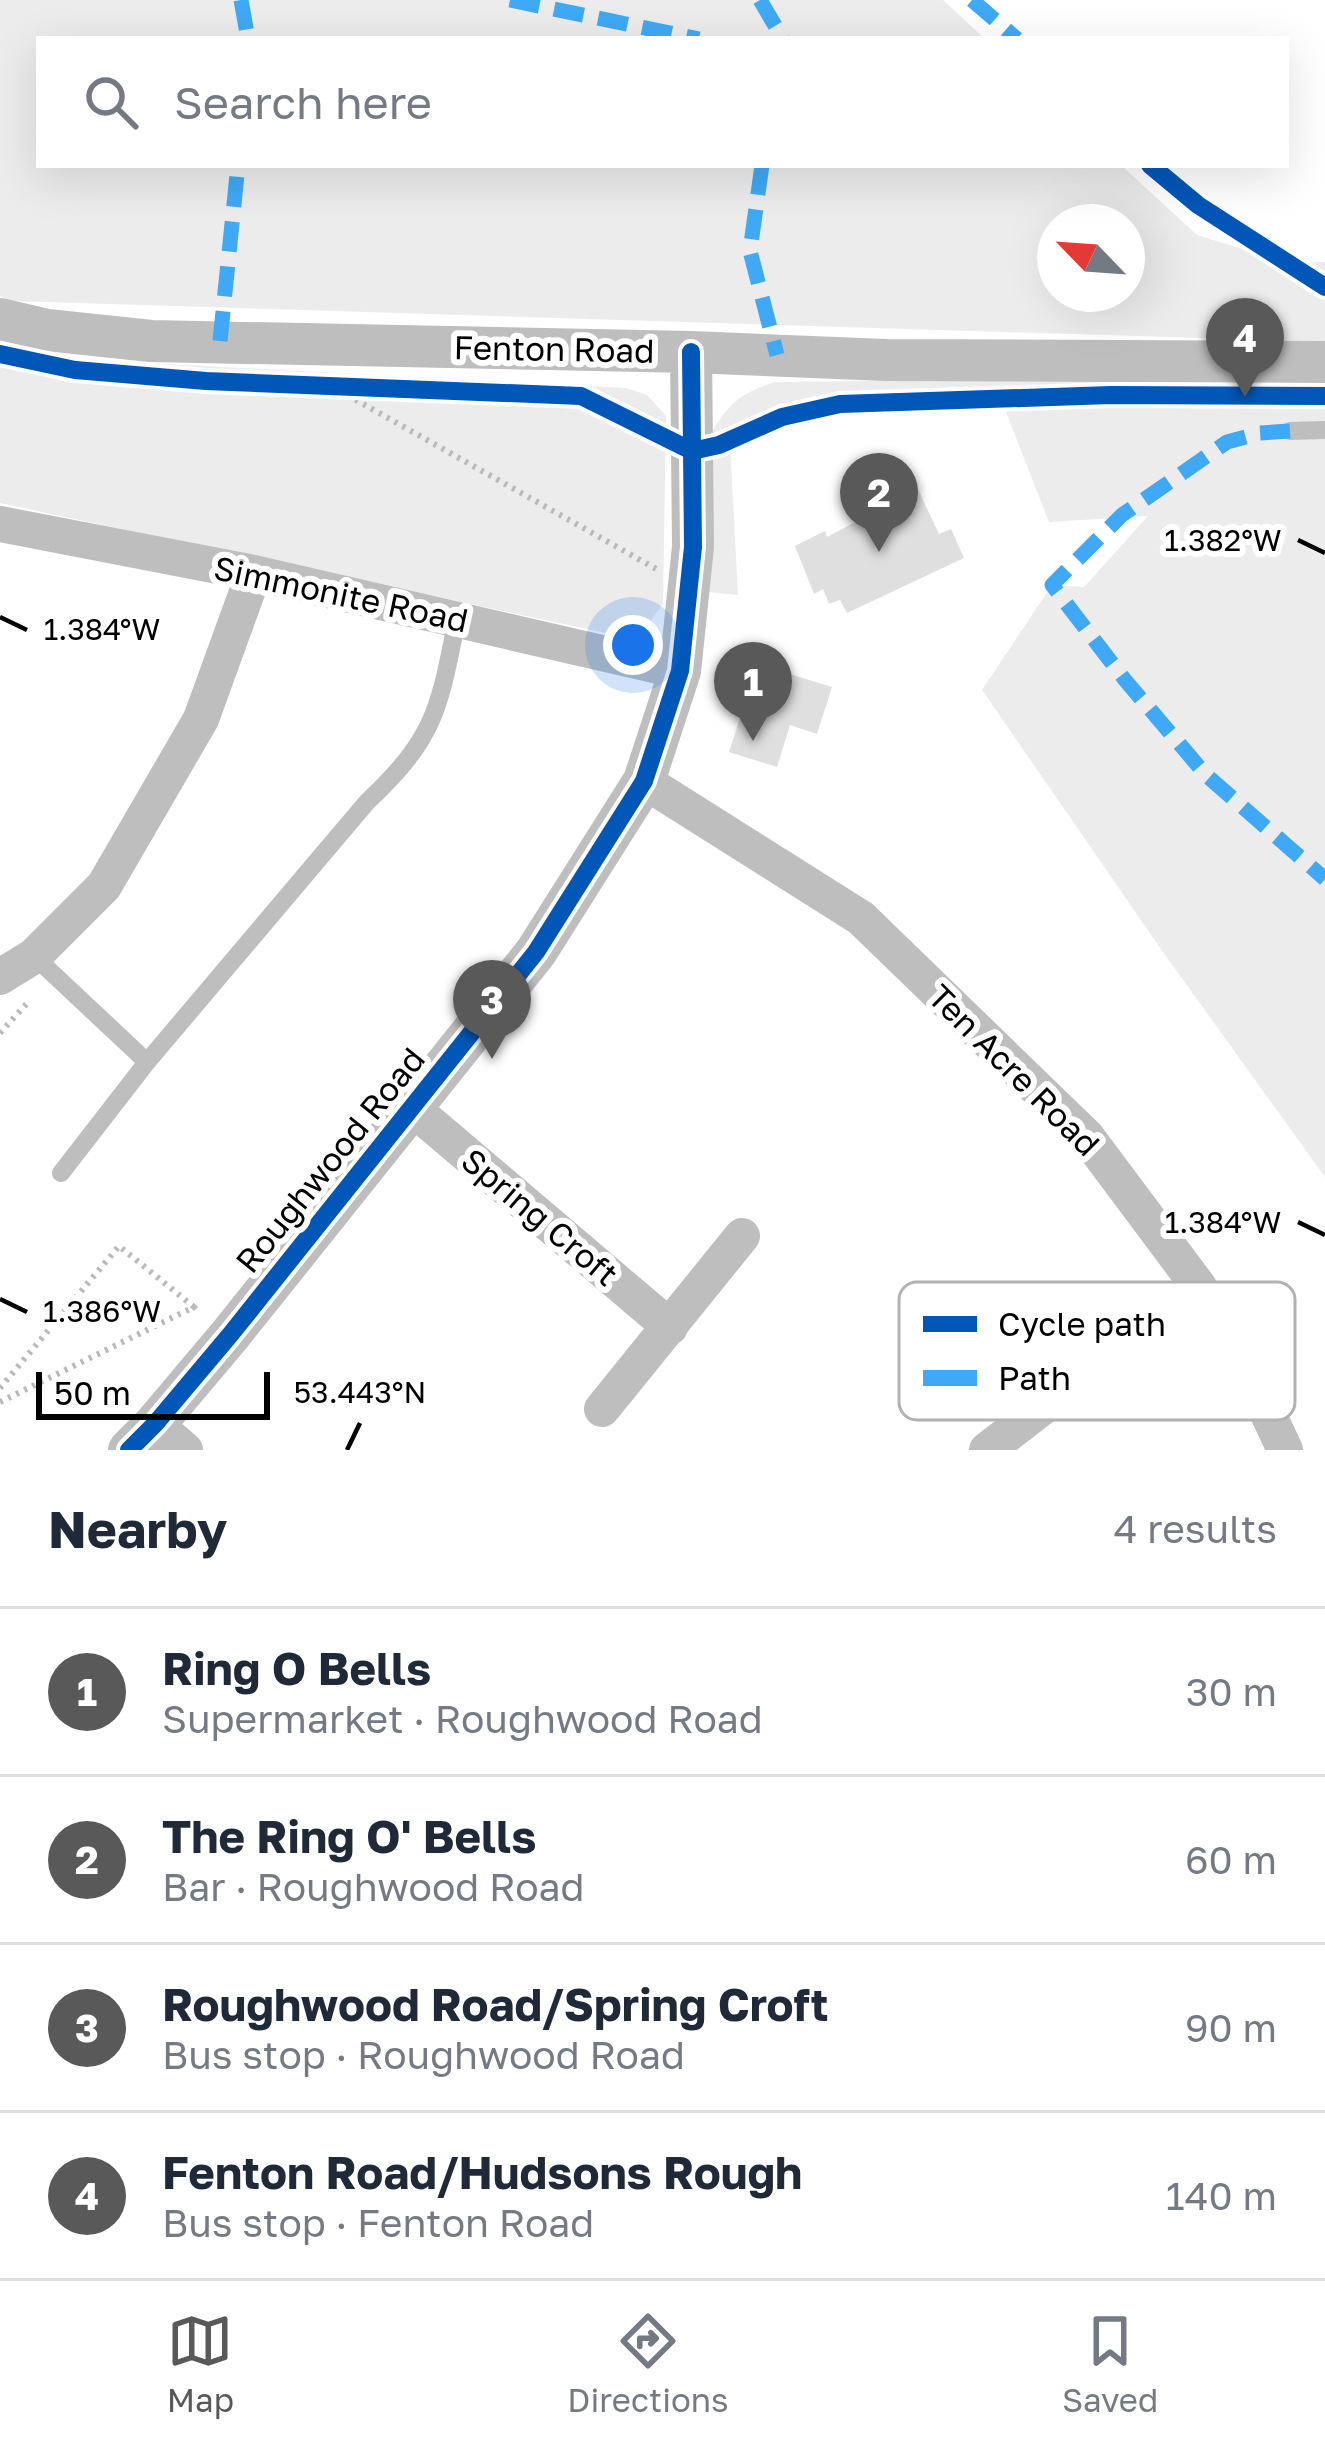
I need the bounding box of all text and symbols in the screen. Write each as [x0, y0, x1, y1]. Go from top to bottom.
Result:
search box [36, 36, 1289, 168]
icon: search [78, 69, 144, 135]
text: Search here [174, 75, 432, 129]
north arrow [1037, 204, 1145, 312]
pin: 4 [1206, 298, 1284, 397]
street label: Fenton Road [453, 327, 655, 370]
pin: 2 [840, 453, 918, 552]
text: 1.382°W [1164, 522, 1282, 558]
street label: Simmonite Road [210, 548, 472, 639]
text: 1.384°W [44, 611, 160, 647]
your location [603, 615, 663, 675]
pin: 1 [714, 642, 792, 741]
pin: 3 [453, 960, 531, 1059]
street label: Ten Acre Road [921, 976, 1108, 1163]
street label: Roughwood Road [227, 1040, 432, 1280]
street label: Spring Croft [454, 1140, 626, 1293]
text: 1.384°W [1165, 1204, 1281, 1240]
legend [899, 1282, 1295, 1420]
text: 1.386°W [43, 1293, 161, 1329]
text: Cycle path [998, 1304, 1166, 1343]
text: Path [998, 1358, 1071, 1397]
scale bar [36, 1366, 270, 1419]
text: 50 m [54, 1373, 131, 1412]
text: 53.443°N [294, 1374, 426, 1410]
text: Nearby [48, 1498, 227, 1559]
text: 4 results [1114, 1505, 1277, 1552]
text: Ring O Bells [162, 1641, 431, 1695]
text: 1 [77, 1668, 97, 1715]
text: 30 m [1186, 1668, 1277, 1715]
text: Supermarket · Roughwood Road [162, 1695, 763, 1742]
text: The Ring O' Bells [162, 1809, 536, 1863]
text: 2 [75, 1836, 99, 1883]
text: 60 m [1185, 1836, 1277, 1883]
text: Bar · Roughwood Road [162, 1863, 585, 1910]
text: Roughwood Road/Spring Croft [162, 1977, 829, 2031]
text: 3 [75, 2004, 99, 2051]
text: 90 m [1185, 2004, 1277, 2051]
text: Bus stop · Roughwood Road [162, 2031, 685, 2078]
text: Fenton Road/Hudsons Rough [162, 2145, 802, 2199]
text: 4 [75, 2172, 99, 2219]
text: 140 m [1166, 2172, 1277, 2219]
text: Bus stop · Fenton Road [162, 2199, 594, 2246]
tab: Map [167, 2308, 234, 2419]
tab: Directions [567, 2308, 729, 2419]
tab: Saved [1062, 2308, 1158, 2419]

